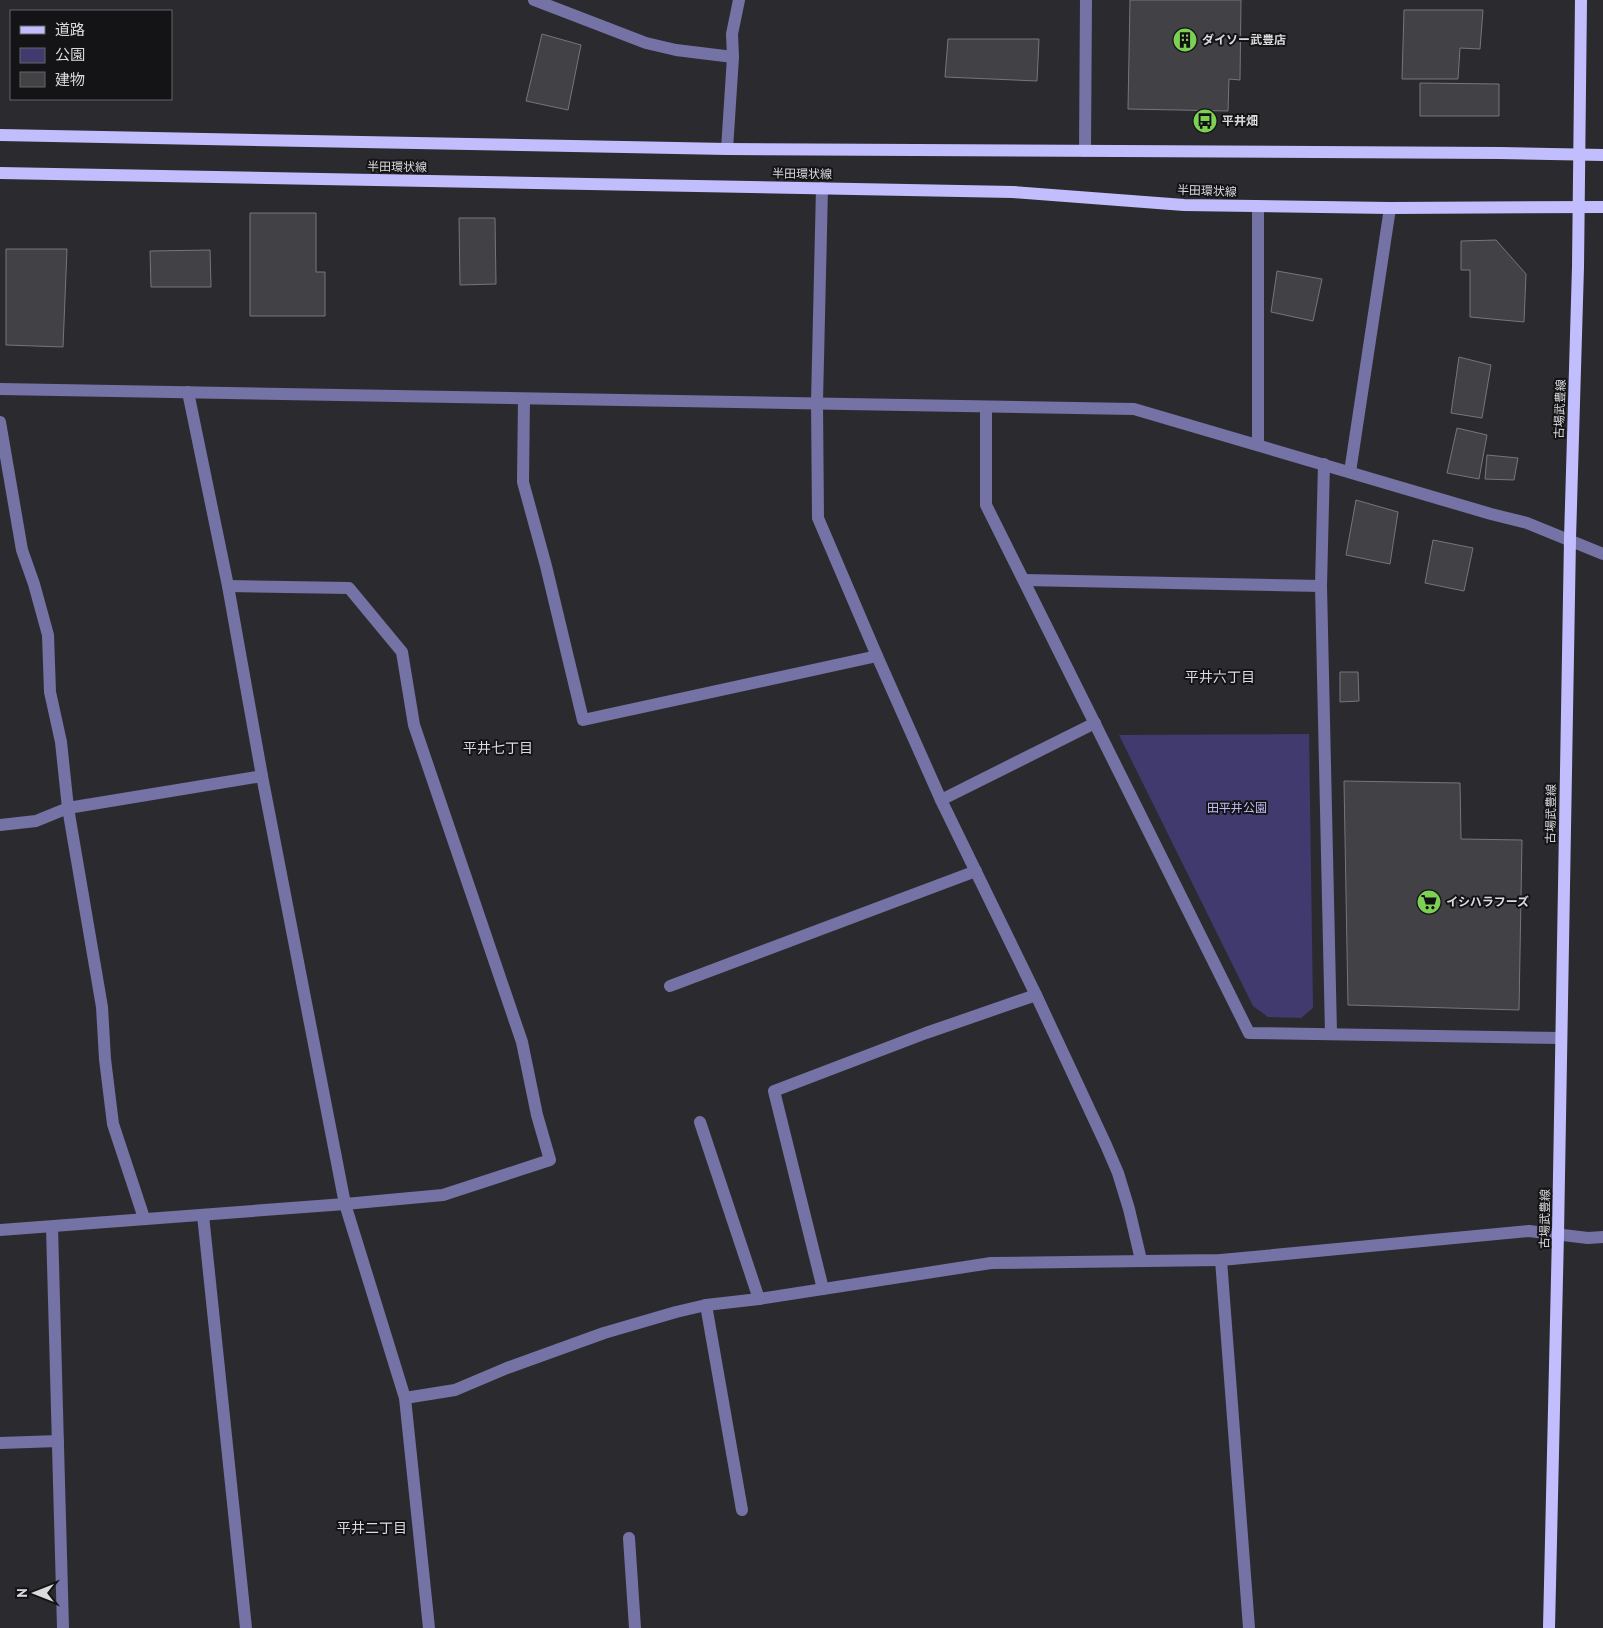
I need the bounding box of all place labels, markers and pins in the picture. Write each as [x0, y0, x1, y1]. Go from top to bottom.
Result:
building icon: ダイソー武豊店 [1172, 27, 1198, 53]
place label: ダイソー武豊店 [1202, 32, 1286, 47]
bus stop icon: 平井畑 [1192, 108, 1218, 134]
place label: 平井畑 [1222, 113, 1258, 128]
supermarket icon: イシハラフーズ [1416, 889, 1442, 915]
place label: イシハラフーズ [1446, 894, 1529, 909]

